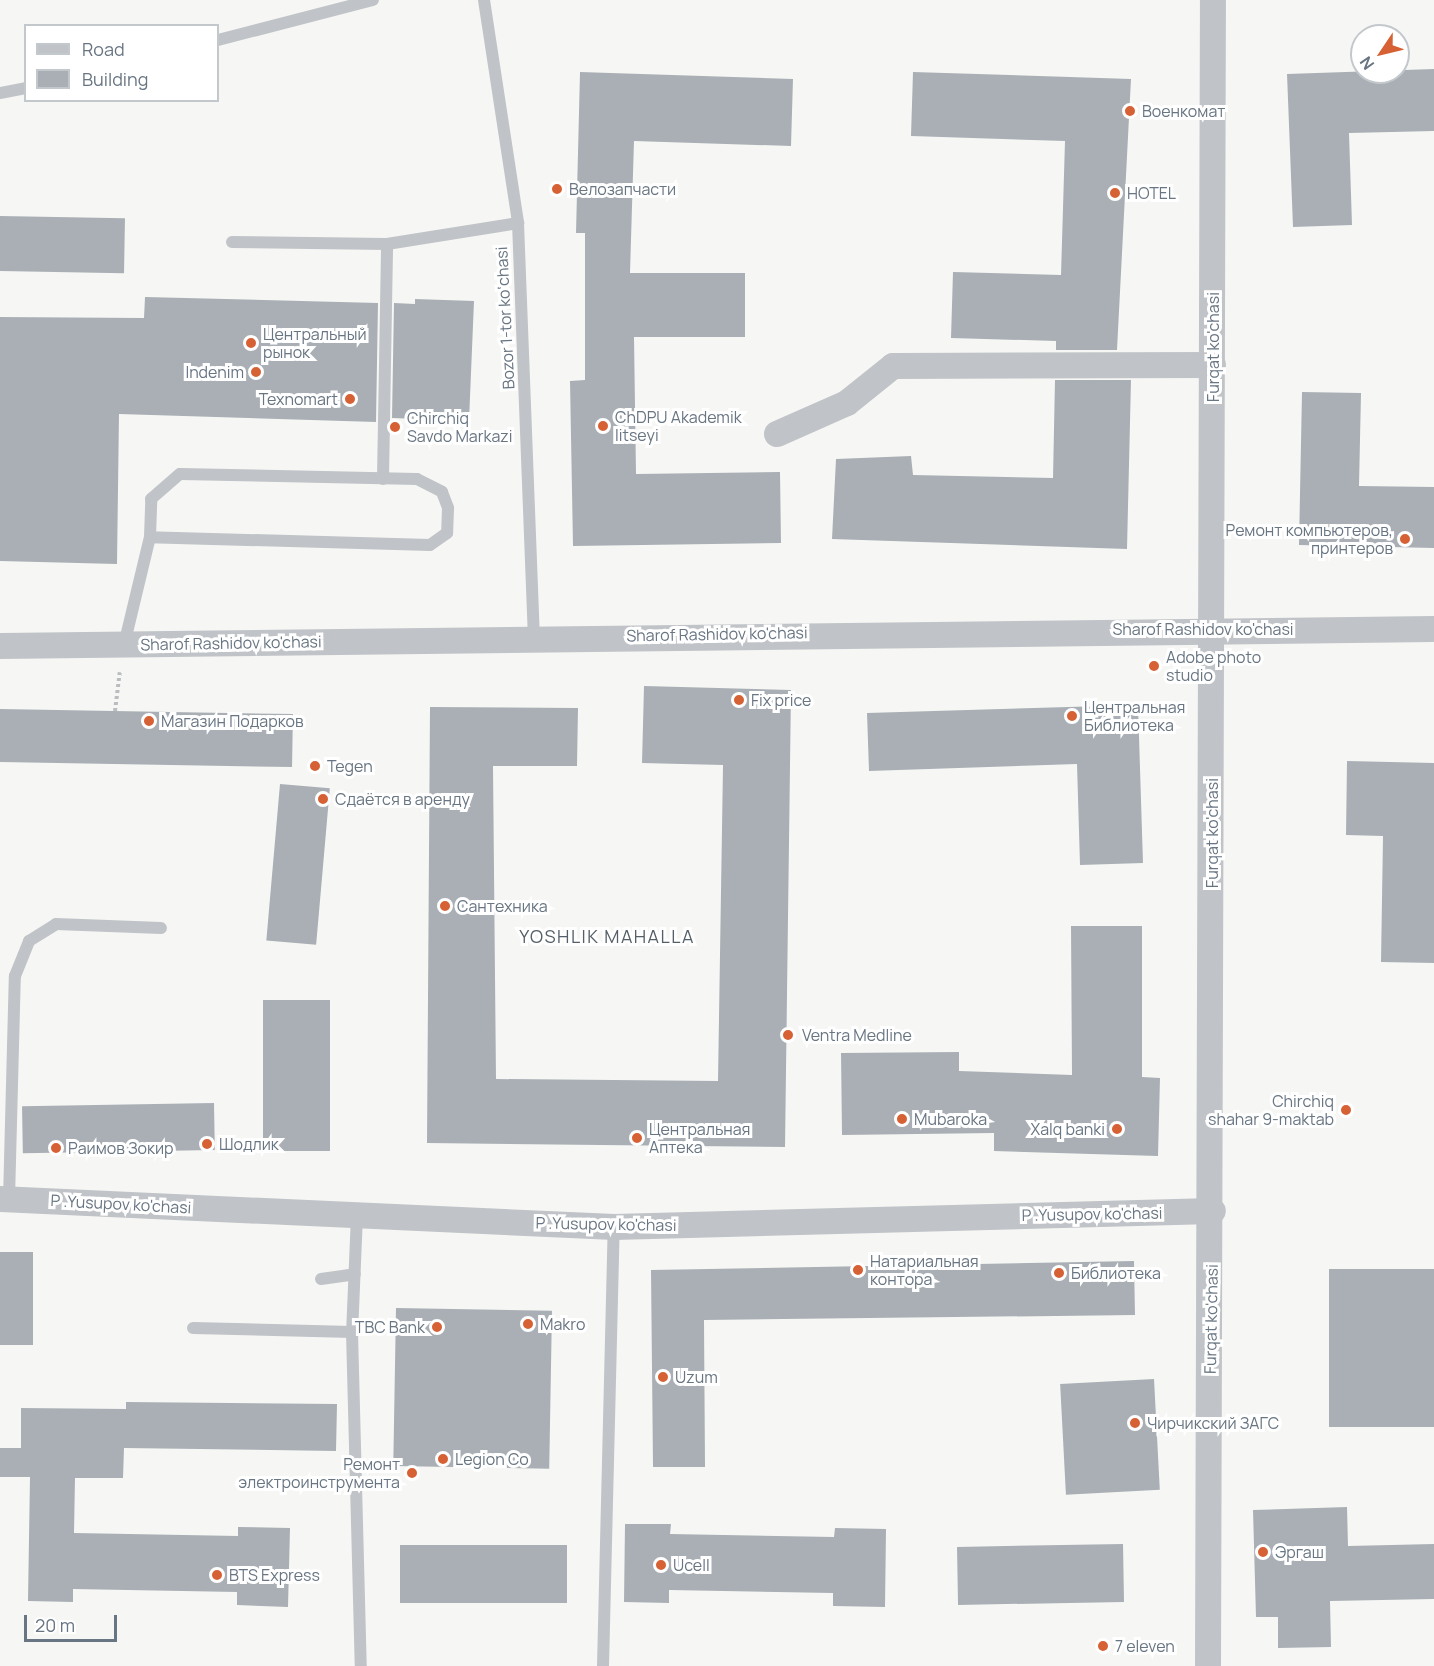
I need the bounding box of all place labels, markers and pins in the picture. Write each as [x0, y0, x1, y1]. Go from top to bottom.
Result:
place label: Военкомат [1142, 101, 1225, 121]
marker: Военкомат [1123, 104, 1137, 118]
place label: Велозапчасти [569, 179, 676, 199]
marker: Велозапчасти [550, 182, 564, 196]
place label: HOTEL [1127, 183, 1176, 203]
marker: HOTEL [1108, 186, 1122, 200]
place label: Центральный рынок [263, 324, 367, 362]
marker: Центральный рынок [244, 336, 258, 350]
place label: Indenim [185, 362, 244, 382]
marker: Indenim [249, 365, 263, 379]
place label: Texnomart [259, 389, 338, 409]
marker: Texnomart [343, 392, 357, 406]
place label: ChDPU Akademik litseyi [615, 407, 742, 445]
place label: Chirchiq Savdo Markazi [407, 408, 513, 446]
marker: ChDPU Akademik litseyi [596, 419, 610, 433]
marker: Chirchiq Savdo Markazi [388, 420, 402, 434]
place label: Ремонт компьютеров, принтеров [1226, 520, 1393, 558]
marker: Ремонт компьютеров, принтеров [1398, 532, 1412, 546]
place label: Adobe photo studio [1166, 647, 1261, 685]
marker: Adobe photo studio [1147, 659, 1161, 673]
place label: Fix price [751, 690, 811, 710]
marker: Fix price [732, 693, 746, 707]
place label: Центральная Библиотека [1084, 697, 1185, 735]
marker: Центральная Библиотека [1065, 709, 1079, 723]
place label: Магазин Подарков [161, 711, 303, 731]
marker: Магазин Подарков [142, 714, 156, 728]
place label: Tegen [327, 756, 373, 776]
marker: Tegen [308, 759, 322, 773]
place label: Сдаётся в аренду [335, 789, 470, 809]
marker: Сдаётся в аренду [316, 792, 330, 806]
place label: Сантехника [457, 896, 548, 916]
marker: Сантехника [438, 899, 452, 913]
place label: Ventra Medline [802, 1025, 912, 1045]
marker: Ventra Medline [779, 1026, 797, 1044]
place label: Chirchiq shahar 9-maktab [1208, 1091, 1334, 1129]
marker: Chirchiq shahar 9-maktab [1339, 1103, 1353, 1117]
place label: Mubaroka [914, 1109, 987, 1129]
marker: Mubaroka [895, 1112, 909, 1126]
place label: Центральная Аптека [649, 1119, 750, 1157]
place label: Xalq banki [1030, 1119, 1105, 1139]
marker: Xalq banki [1110, 1122, 1124, 1136]
marker: Центральная Аптека [630, 1131, 644, 1145]
place label: Шодлик [219, 1134, 279, 1154]
marker: Шодлик [200, 1137, 214, 1151]
place label: Раимов Зокир [68, 1138, 173, 1158]
marker: Раимов Зокир [49, 1141, 63, 1155]
place label: Натариальная контора [870, 1251, 979, 1289]
marker: Натариальная контора [851, 1263, 865, 1277]
place label: Библиотека [1071, 1263, 1161, 1283]
marker: Библиотека [1052, 1266, 1066, 1280]
place label: Makro [540, 1314, 585, 1334]
place label: TBC Bank [355, 1317, 425, 1337]
marker: Makro [521, 1317, 535, 1331]
marker: TBC Bank [430, 1320, 444, 1334]
place label: Uzum [675, 1367, 718, 1387]
marker: Uzum [656, 1370, 670, 1384]
place label: Чирчикский ЗАГС [1147, 1413, 1279, 1433]
marker: Чирчикский ЗАГС [1128, 1416, 1142, 1430]
place label: Legion Co [455, 1449, 529, 1469]
marker: Legion Co [436, 1452, 450, 1466]
place label: Ремонт электроинструмента [238, 1454, 400, 1492]
marker: Ремонт электроинструмента [405, 1466, 419, 1480]
place label: Эргаш [1275, 1542, 1324, 1562]
marker: Эргаш [1256, 1545, 1270, 1559]
place label: Ucell [673, 1555, 710, 1575]
marker: Ucell [654, 1558, 668, 1572]
place label: BTS Express [229, 1565, 320, 1585]
marker: BTS Express [210, 1568, 224, 1582]
place label: 7 eleven [1115, 1636, 1175, 1656]
marker: 7 eleven [1096, 1639, 1110, 1653]

